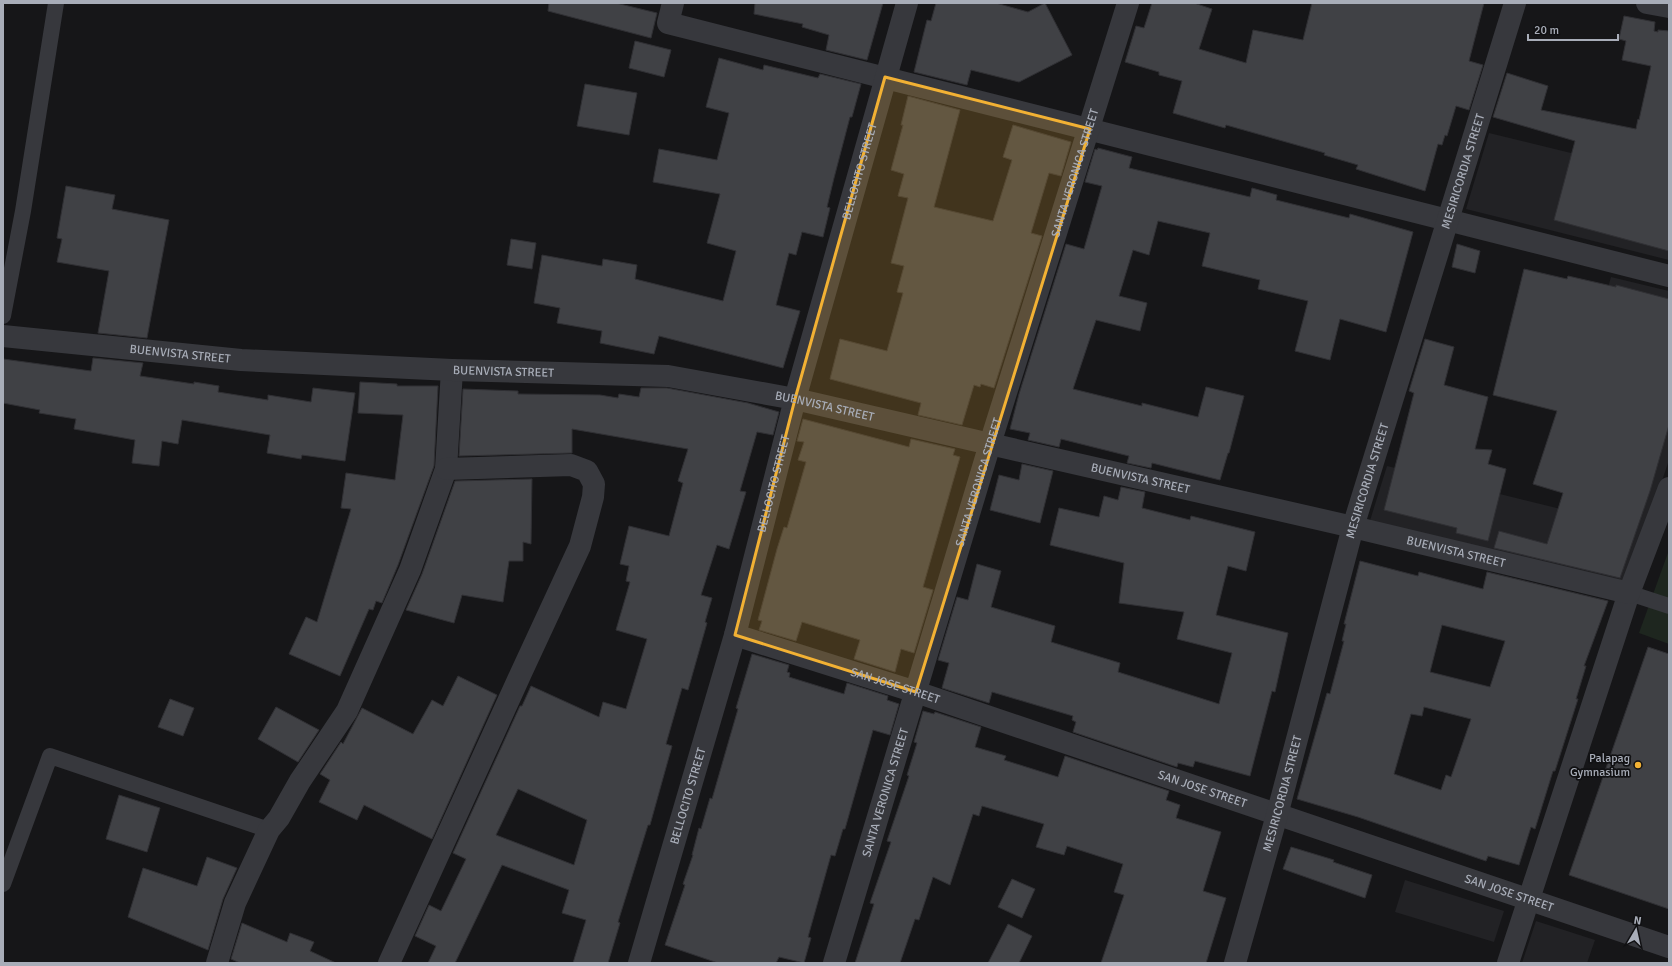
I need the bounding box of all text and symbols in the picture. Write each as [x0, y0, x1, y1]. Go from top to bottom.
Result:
scale bar [1528, 16, 1618, 42]
text: 20 m [1534, 23, 1559, 38]
street label: SANTA VERONICA STREET [1048, 107, 1102, 239]
street label: MESIRICORDIA STREET [1438, 112, 1488, 231]
street label: BELLOCITO STREET [839, 121, 880, 221]
street label: BUENVISTA STREET [129, 341, 231, 366]
street label: BUENVISTA STREET [453, 363, 554, 380]
street label: BUENVISTA STREET [774, 388, 876, 425]
street label: SANTA VERONICA STREET [952, 416, 1005, 549]
street label: MESIRICORDIA STREET [1343, 421, 1392, 540]
street label: BELLOCITO STREET [754, 433, 793, 534]
street label: BUENVISTA STREET [1089, 460, 1191, 497]
street label: BUENVISTA STREET [1405, 533, 1507, 571]
street label: SAN JOSE STREET [849, 664, 942, 707]
street label: SANTA VERONICA STREET [859, 726, 912, 859]
street label: MESIRICORDIA STREET [1259, 734, 1305, 853]
street label: BELLOCITO STREET [667, 746, 709, 846]
place label: Palapag Gymnasium [1570, 751, 1630, 780]
marker: Palapag Gymnasium [1633, 760, 1643, 770]
street label: SAN JOSE STREET [1156, 767, 1249, 811]
street label: SAN JOSE STREET [1463, 871, 1556, 915]
north arrow [1616, 910, 1656, 950]
text: N [1633, 914, 1642, 928]

